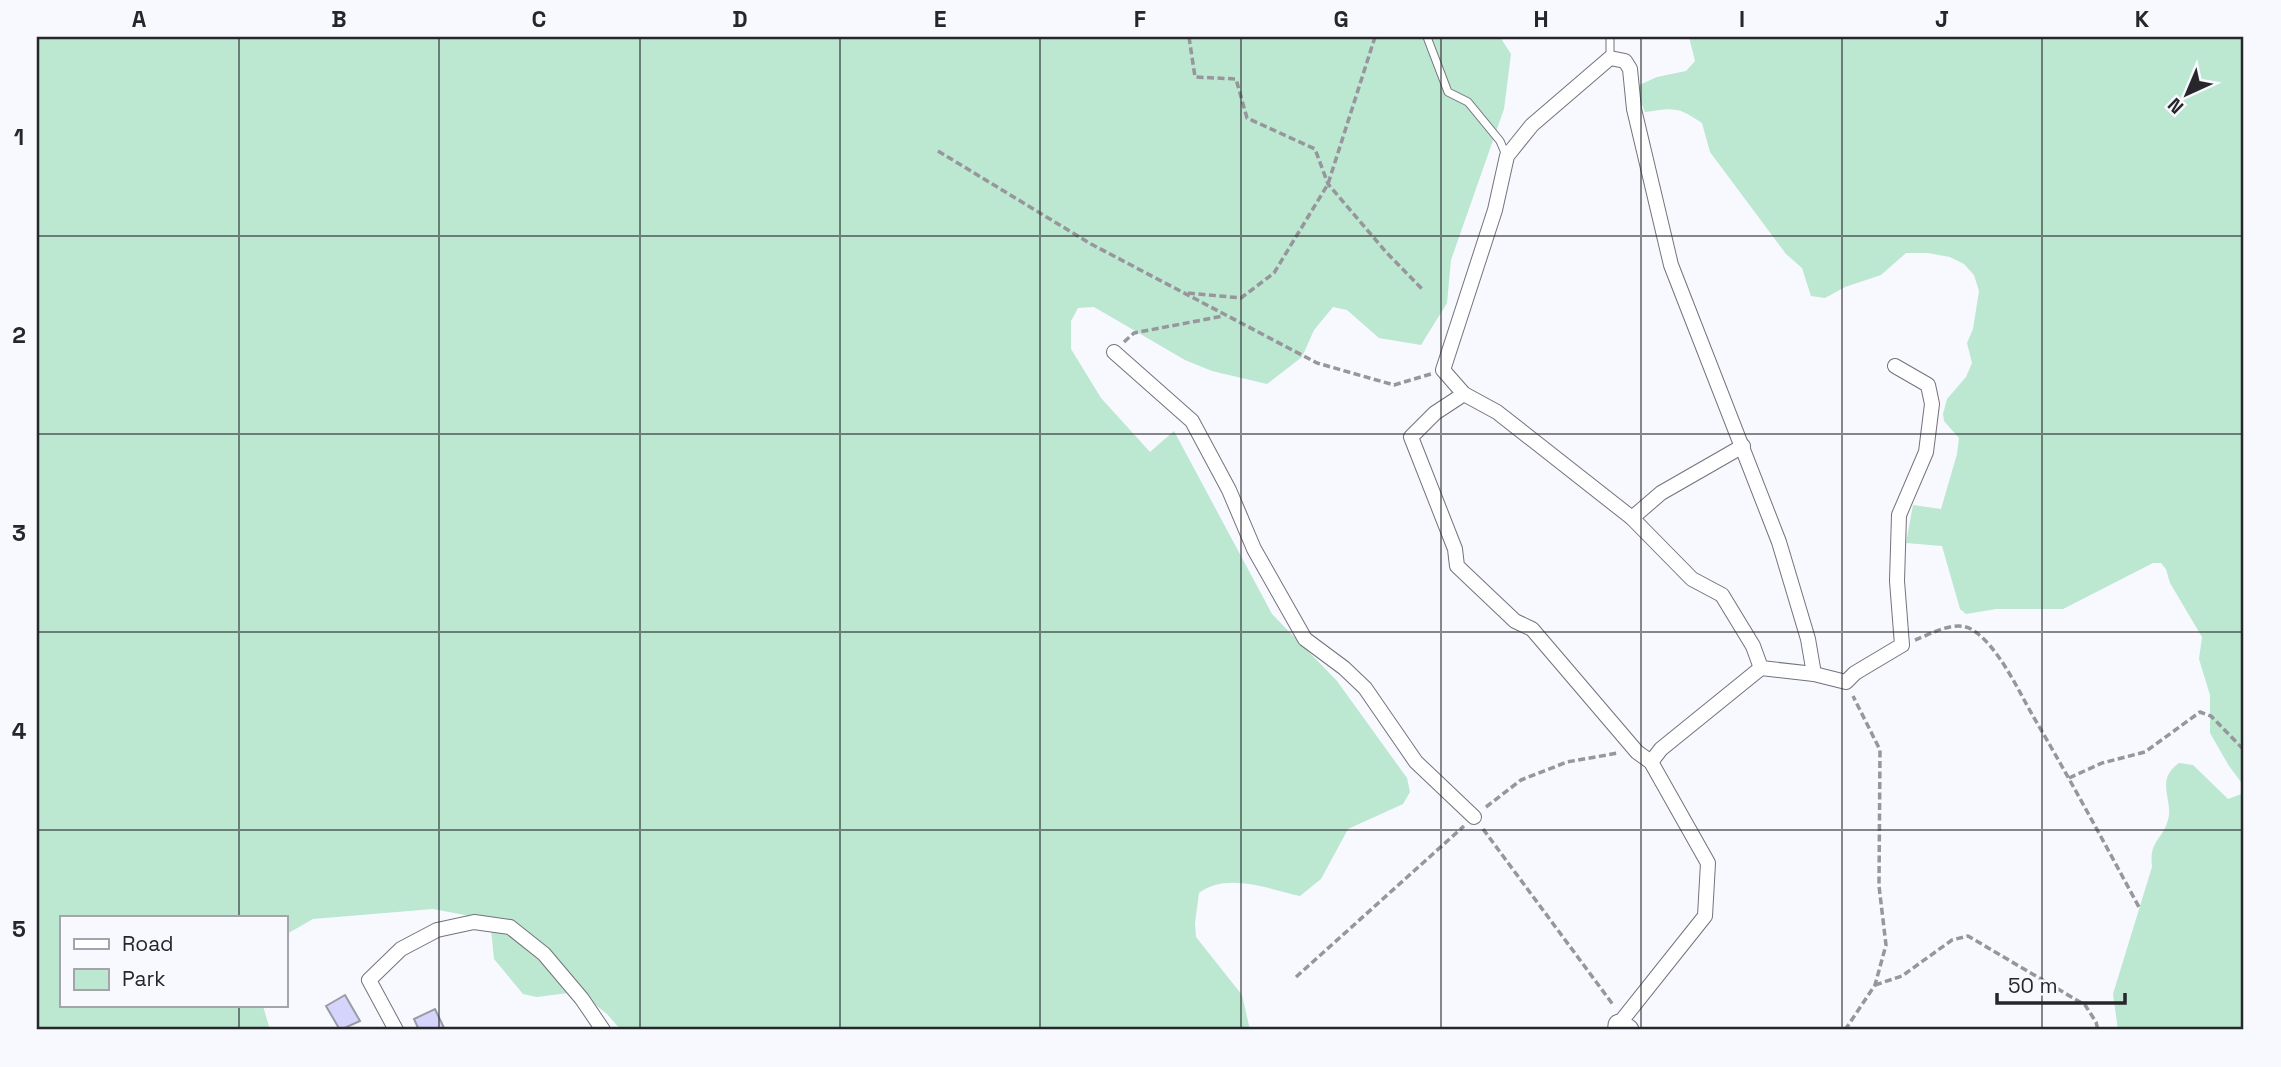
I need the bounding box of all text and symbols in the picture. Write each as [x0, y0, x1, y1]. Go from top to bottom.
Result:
text: A [132, 4, 147, 34]
text: B [331, 4, 347, 34]
text: C [532, 4, 546, 34]
text: D [732, 4, 748, 34]
text: E [934, 4, 946, 34]
text: F [1134, 4, 1146, 34]
text: G [1333, 4, 1349, 34]
text: H [1533, 4, 1549, 34]
text: I [1739, 4, 1745, 34]
text: J [1935, 4, 1949, 34]
text: K [2135, 4, 2150, 34]
north arrow [2152, 60, 2222, 130]
text: N [2162, 92, 2189, 119]
text: 1 [14, 122, 24, 152]
text: 2 [12, 320, 26, 350]
text: 3 [12, 518, 26, 548]
text: 4 [12, 716, 27, 746]
text: 5 [12, 914, 26, 944]
legend [60, 916, 287, 1007]
text: Road [122, 930, 174, 957]
scale bar [1997, 962, 2125, 1006]
text: Park [122, 965, 166, 992]
text: 50 m [2008, 972, 2058, 999]

